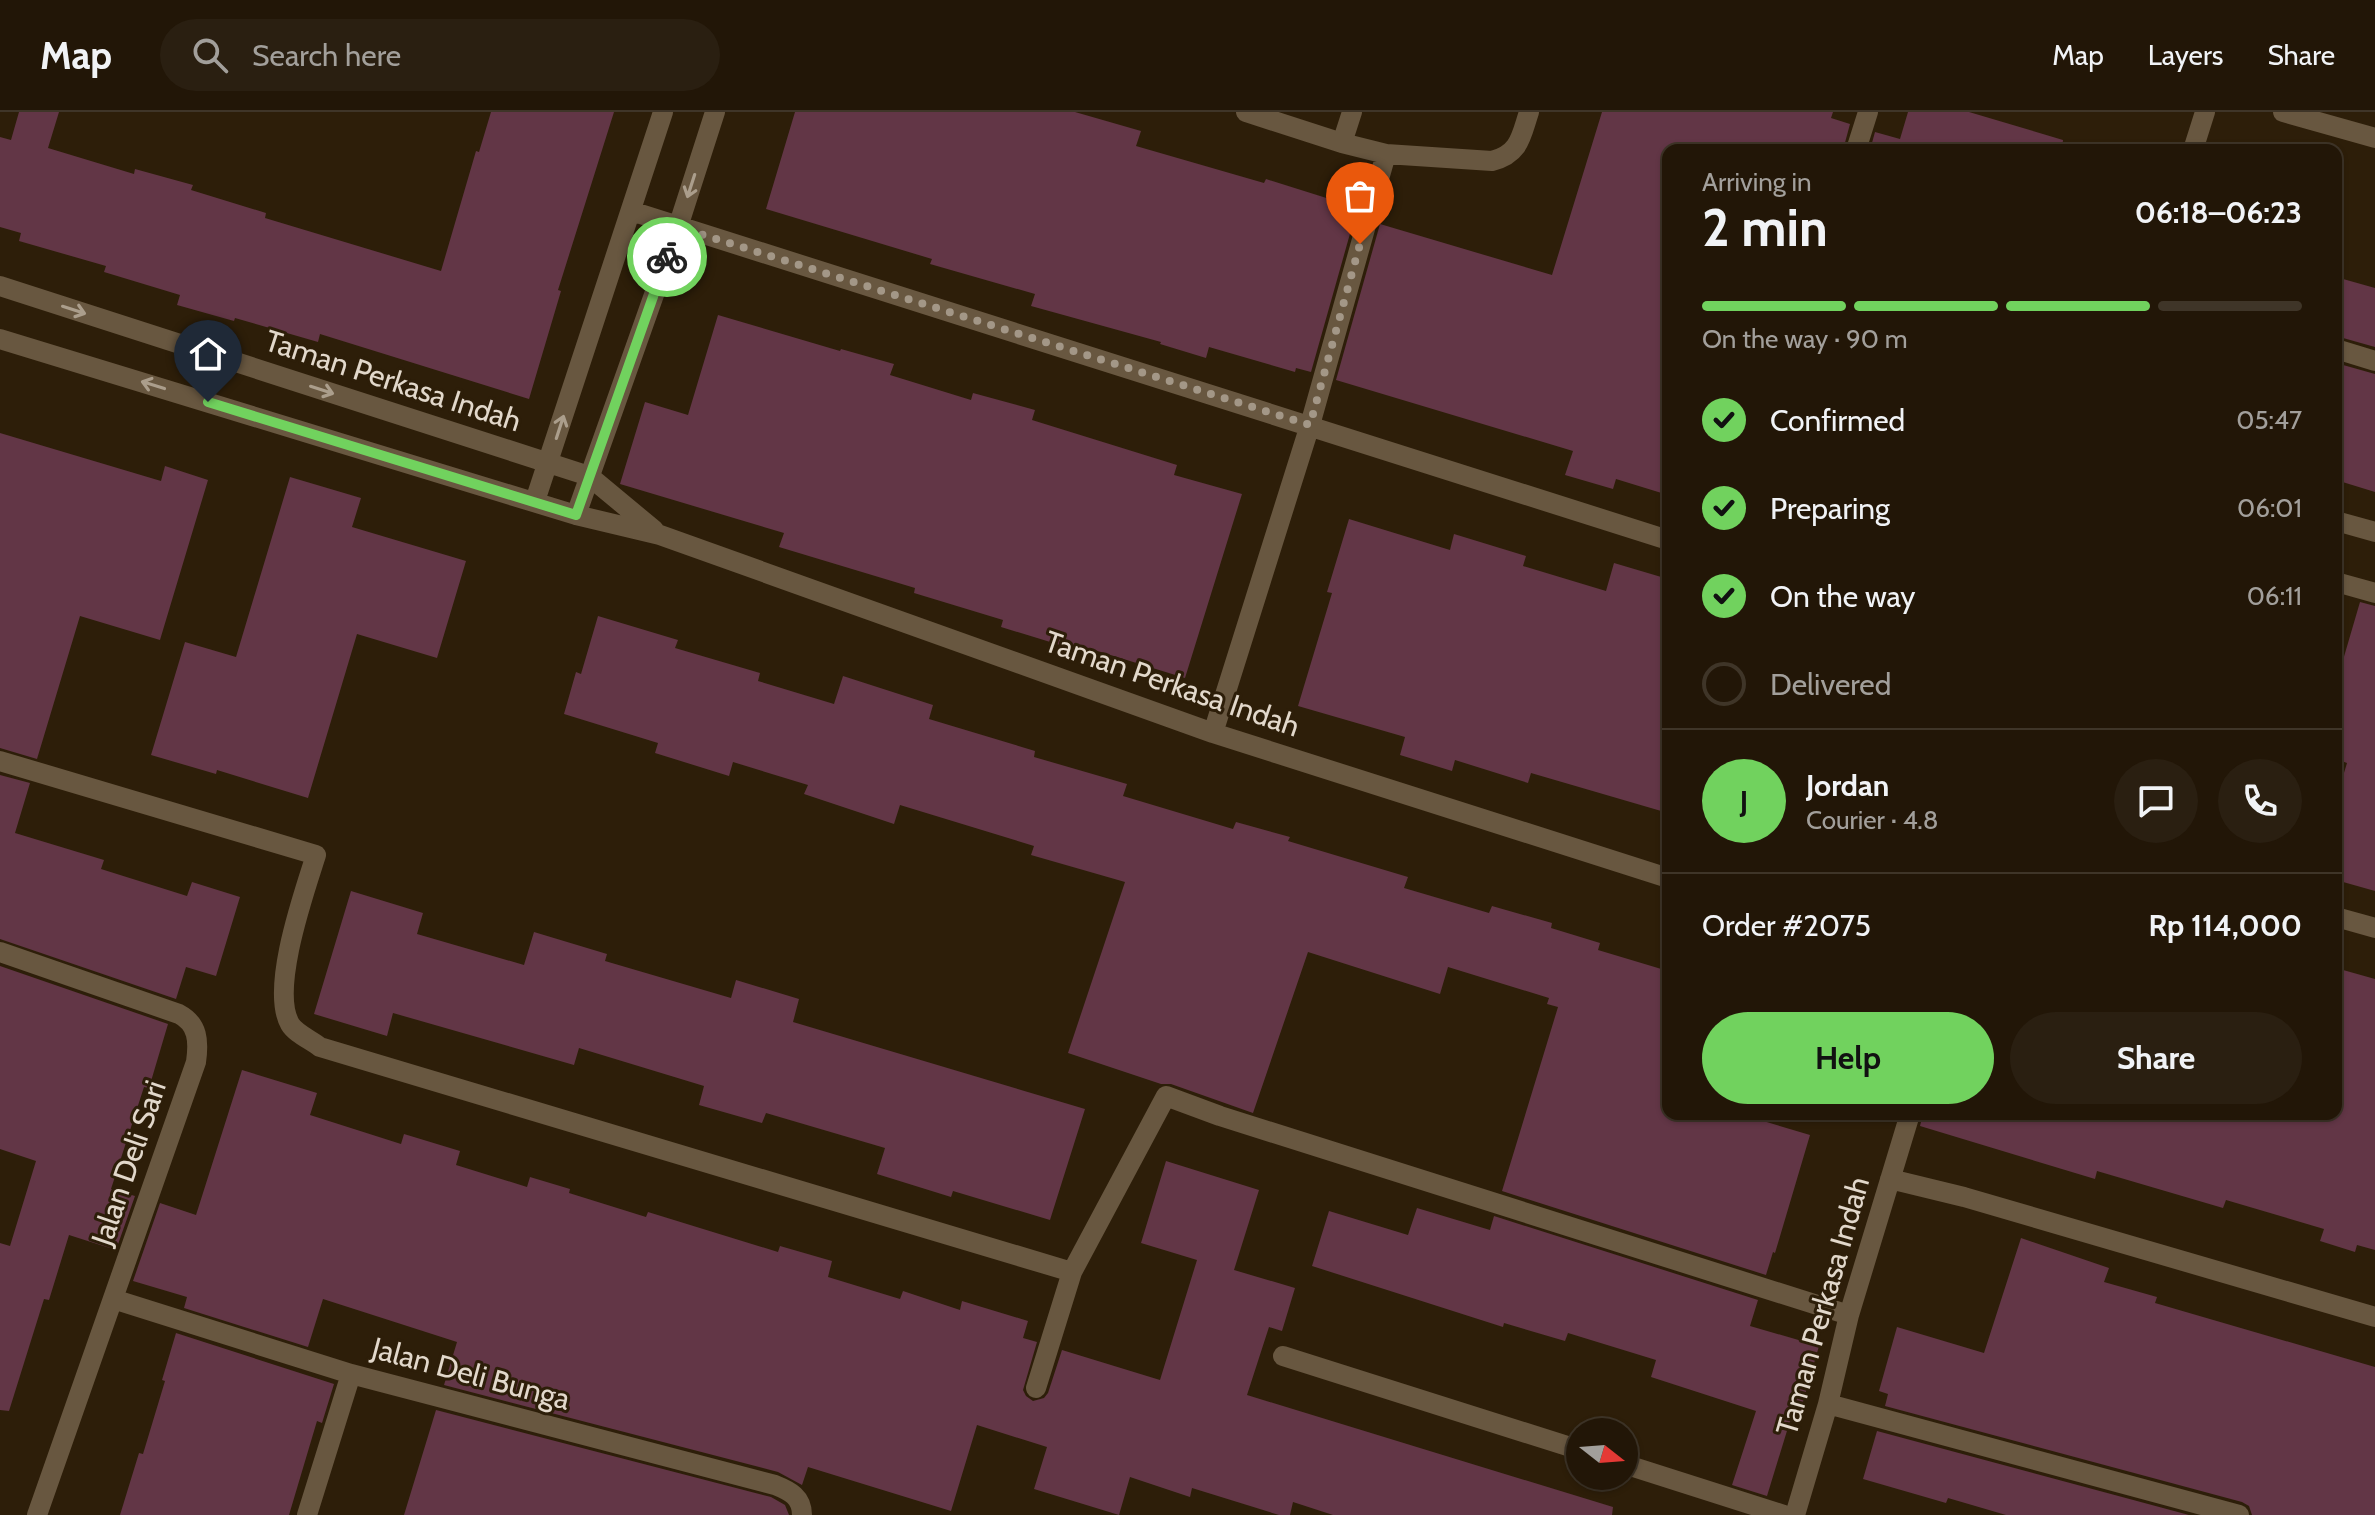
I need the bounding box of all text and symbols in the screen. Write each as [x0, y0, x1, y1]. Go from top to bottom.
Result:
search box [160, 19, 720, 91]
text: Map [40, 32, 112, 79]
icon: search [188, 33, 232, 77]
text: Search here [252, 37, 401, 74]
text: Map [2052, 38, 2104, 72]
text: Layers [2148, 38, 2223, 72]
text: Share [2267, 38, 2335, 72]
pin [1326, 162, 1394, 244]
text: Arriving in [1702, 166, 1812, 198]
one-way arrow [682, 174, 697, 199]
icon: bag [1338, 174, 1382, 218]
text: 06:18–06:23 [2135, 194, 2302, 231]
text: 2 min [1702, 196, 1828, 259]
courier [627, 217, 707, 297]
icon: bike [645, 235, 689, 279]
one-way arrow [61, 303, 87, 318]
pin [174, 320, 242, 402]
street label: Taman Perkasa Indah [260, 322, 526, 439]
text: On the way · 90 m [1702, 323, 1908, 355]
icon: home [186, 332, 230, 376]
one-way arrow [141, 377, 166, 391]
one-way arrow [309, 383, 334, 398]
icon: check [1702, 398, 1746, 442]
text: Confirmed [1770, 402, 1905, 439]
text: 05:47 [2236, 404, 2302, 436]
one-way arrow [553, 414, 568, 439]
icon: check [1702, 486, 1746, 530]
text: Preparing [1770, 490, 1890, 527]
text: 06:01 [2237, 492, 2302, 524]
icon: check [1702, 574, 1746, 618]
text: On the way [1770, 578, 1915, 615]
text: 06:11 [2247, 580, 2302, 612]
street label: Taman Perkasa Indah [1040, 623, 1304, 745]
text: Delivered [1770, 666, 1891, 703]
button: chat [2114, 759, 2198, 843]
button: phone [2218, 759, 2302, 843]
text: Jordan [1806, 767, 1889, 804]
text: J [1740, 783, 1748, 820]
text: Courier · 4.8 [1806, 804, 1939, 836]
text: Order #2075 [1702, 907, 1871, 944]
text: Rp 114,000 [2149, 907, 2302, 944]
button: Help [1702, 1012, 1994, 1104]
button: Share [2010, 1012, 2302, 1104]
street label: Jalan Deli Sari [83, 1076, 174, 1251]
street label: Taman Perkasa Indah [1768, 1172, 1877, 1439]
street label: Jalan Deli Bunga [367, 1329, 575, 1418]
north arrow [1566, 1418, 1638, 1490]
map controls [1566, 1418, 1638, 1490]

